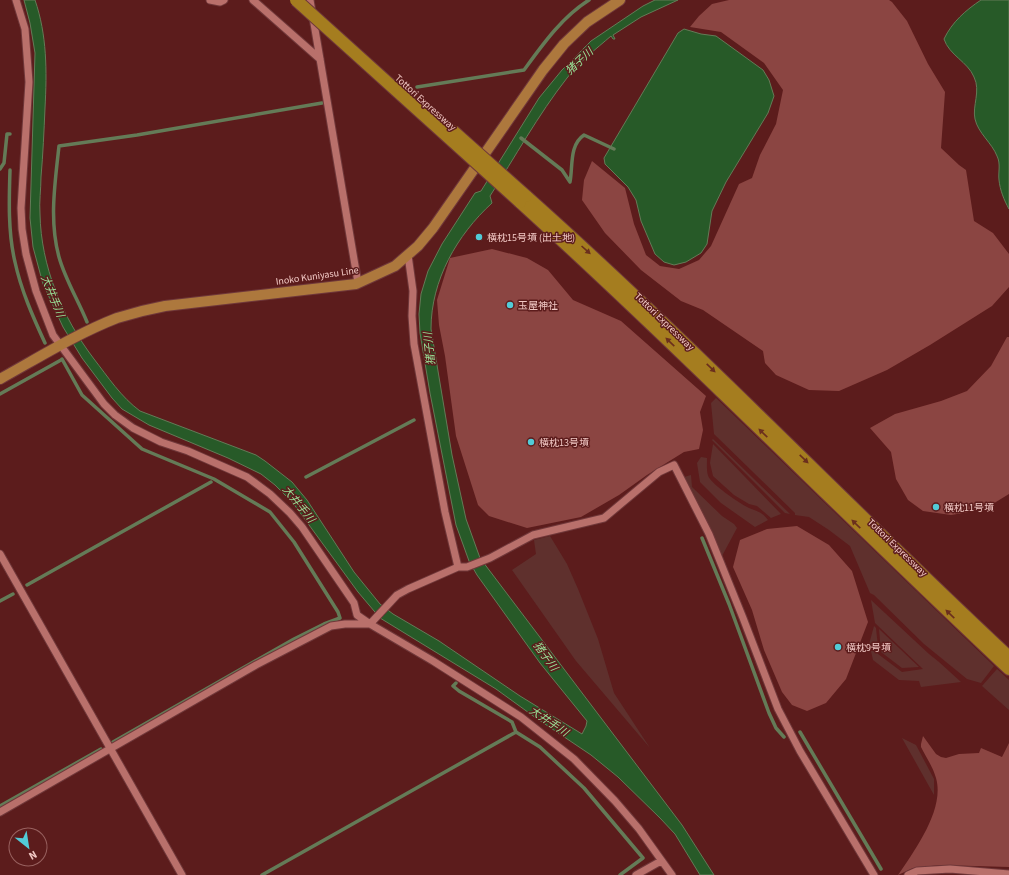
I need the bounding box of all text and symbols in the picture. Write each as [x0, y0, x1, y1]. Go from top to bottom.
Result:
water label: 猪子川 [562, 44, 597, 78]
street label: Tottori Expressway [392, 71, 459, 134]
place label: 横枕15号墳 (出土地) [487, 231, 575, 245]
marker: 横枕15号墳 (出土地) [474, 232, 484, 242]
one-way arrow [582, 245, 591, 254]
street label: Inoko Kuniyasu Line [275, 263, 360, 289]
water label: 大井手川 [37, 273, 68, 320]
street label: Tottori Expressway [631, 290, 698, 354]
place label: 玉屋神社 [518, 299, 558, 313]
marker: 玉屋神社 [505, 300, 515, 310]
water label: 猪子川 [420, 331, 439, 366]
one-way arrow [665, 337, 675, 347]
one-way arrow [706, 364, 716, 373]
one-way arrow [758, 428, 768, 438]
place label: 横枕13号墳 [539, 436, 589, 450]
marker: 横枕13号墳 [526, 437, 536, 447]
one-way arrow [799, 454, 809, 464]
water label: 大井手川 [279, 482, 319, 527]
place label: 横枕11号墳 [944, 501, 994, 515]
marker: 横枕11号墳 [931, 502, 941, 512]
street label: Tottori Expressway [864, 516, 931, 580]
one-way arrow [851, 519, 861, 529]
one-way arrow [945, 609, 955, 618]
water label: 猪子川 [530, 639, 562, 675]
place label: 横枕9号墳 [846, 641, 891, 655]
marker: 横枕9号墳 [833, 642, 843, 652]
water label: 大井手川 [526, 703, 572, 740]
north arrow [8, 827, 48, 867]
text: N [26, 847, 40, 864]

